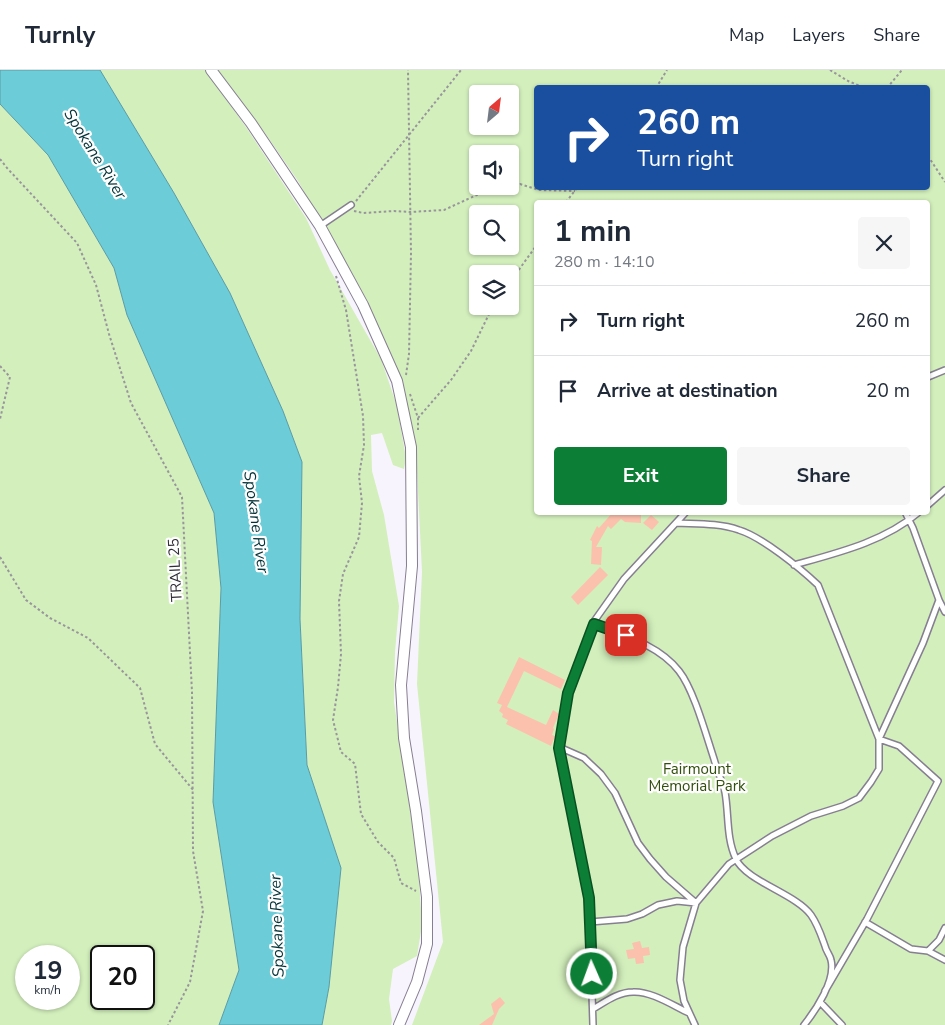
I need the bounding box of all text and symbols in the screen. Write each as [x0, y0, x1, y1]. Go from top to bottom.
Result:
text: Turnly [25, 19, 95, 51]
text: Map [729, 23, 764, 47]
text: Layers [792, 23, 845, 47]
text: Share [873, 23, 920, 47]
north arrow [469, 85, 519, 135]
map controls [469, 85, 519, 315]
text: 260 m [637, 99, 740, 146]
water label: Spokane River [58, 105, 132, 205]
icon: right [554, 105, 619, 170]
text: Turn right [637, 144, 733, 174]
button: sound [469, 145, 519, 195]
button: search [469, 205, 519, 255]
text: 1 min [554, 211, 632, 252]
button: close [858, 217, 910, 269]
text: 280 m · 14:10 [554, 251, 655, 273]
button: layers [469, 265, 519, 315]
icon: right [554, 307, 582, 335]
text: Turn right [597, 308, 684, 334]
text: 260 m [855, 308, 910, 334]
icon: arrive [554, 377, 582, 405]
text: Arrive at destination [597, 378, 778, 404]
text: 20 m [866, 378, 910, 404]
button: Exit [554, 447, 727, 505]
button: Share [737, 447, 910, 505]
water label: Spokane River [238, 469, 274, 576]
street label: TRAIL 25 [163, 538, 187, 602]
pin [605, 614, 647, 656]
icon: arrive [612, 621, 640, 649]
park label: Fairmount Memorial Park [648, 759, 746, 796]
water label: Spokane River [264, 873, 290, 978]
speed limit sign: 20 [90, 945, 155, 1010]
position arrow [565, 947, 617, 999]
text: 19 [32, 954, 63, 988]
text: km/h [34, 982, 61, 998]

